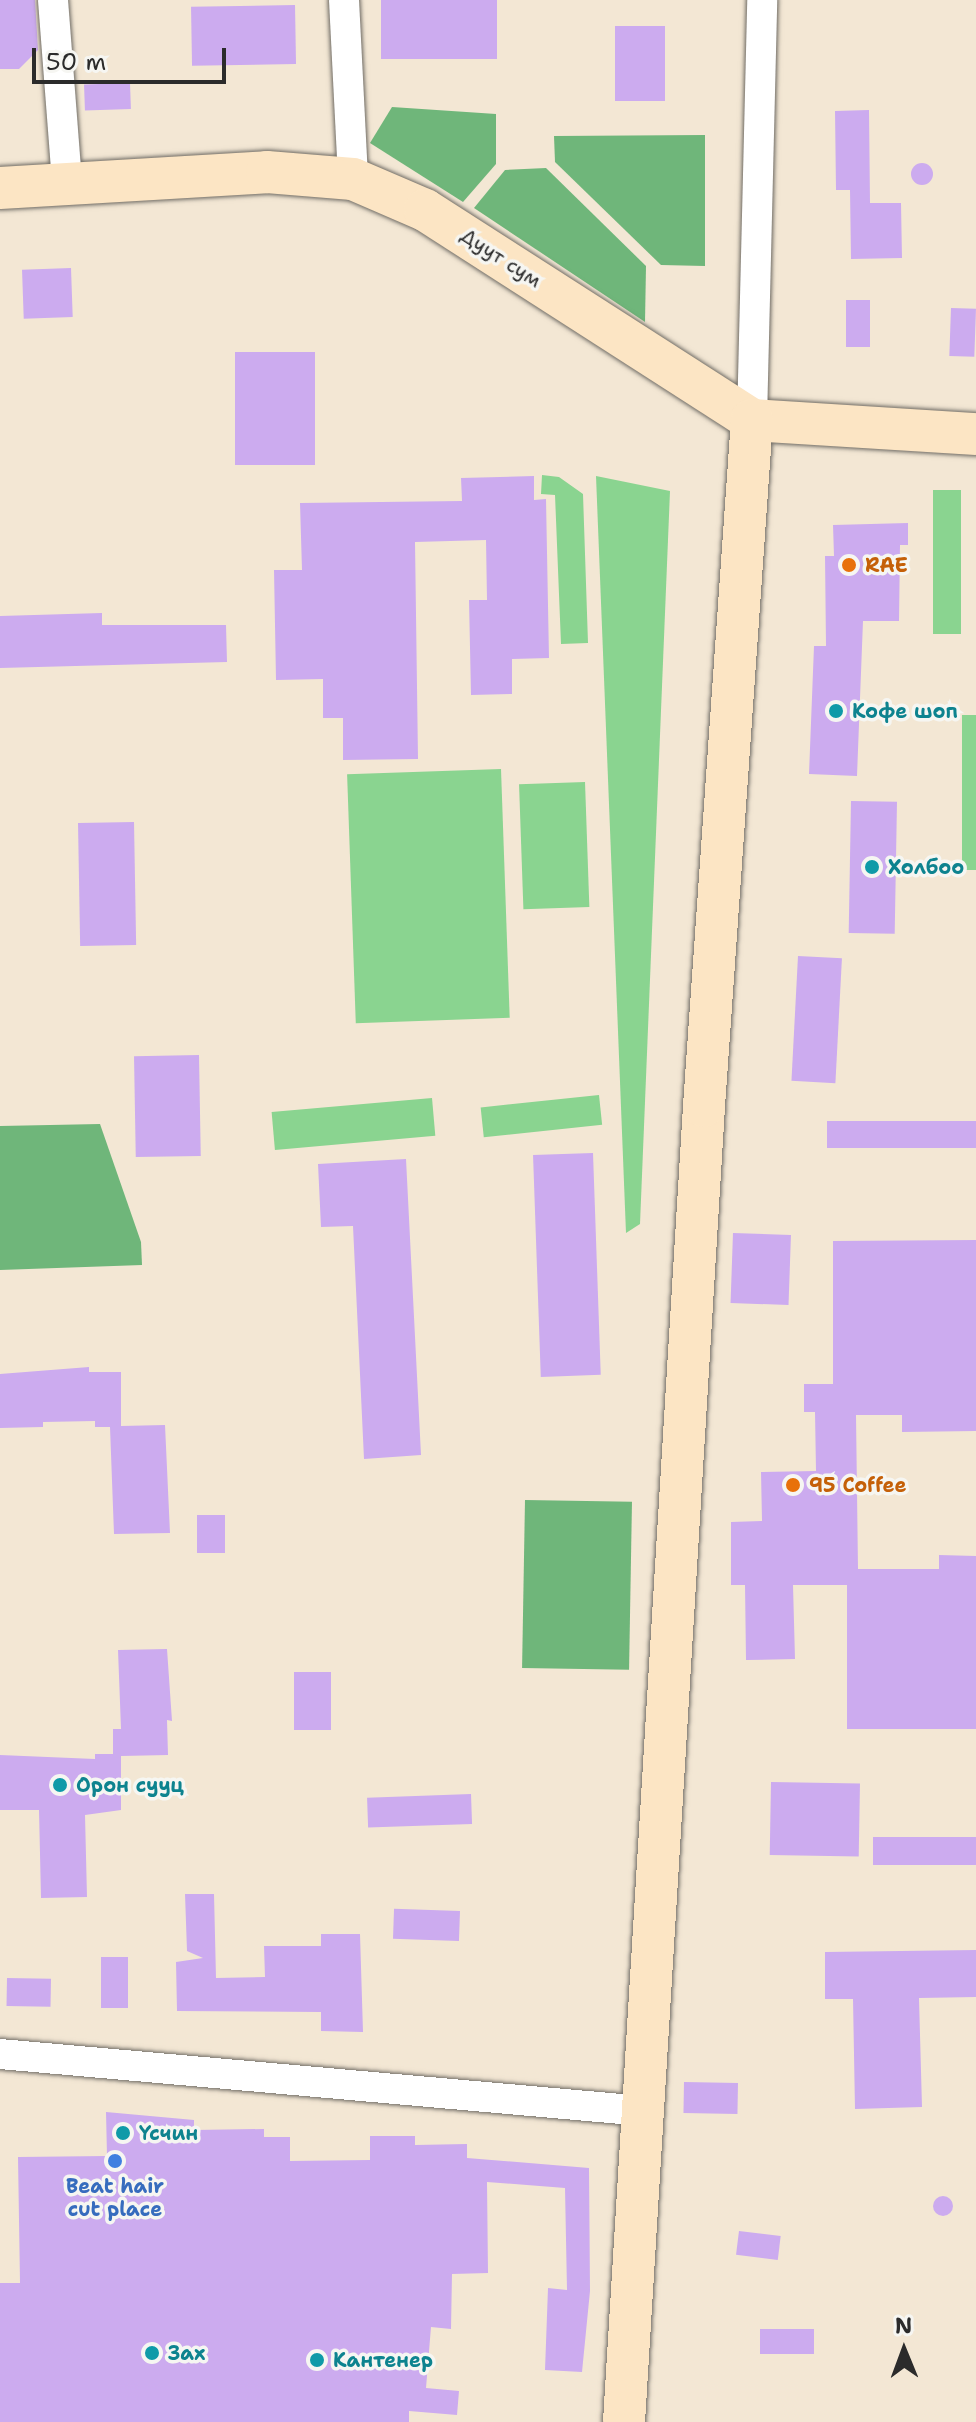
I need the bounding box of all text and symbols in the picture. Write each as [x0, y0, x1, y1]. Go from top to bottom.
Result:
scale bar [36, 32, 230, 82]
text: 50 m [46, 46, 106, 78]
street label: Дуут сум [456, 223, 546, 293]
place label: RAE [865, 553, 908, 577]
marker: RAE [840, 556, 858, 574]
place label: Кофе шоп [852, 699, 958, 723]
marker: Кофе шоп [827, 702, 845, 720]
place label: Холбоо [888, 855, 964, 879]
marker: Холбоо [863, 858, 881, 876]
place label: 95 Coffee [809, 1473, 906, 1497]
marker: 95 Coffee [784, 1476, 802, 1494]
place label: Орон сууц [76, 1773, 184, 1797]
marker: Орон сууц [51, 1776, 69, 1794]
place label: Үсчин [139, 2121, 198, 2145]
marker: Үсчин [114, 2124, 132, 2142]
marker: Beat hair cut place [106, 2152, 124, 2170]
place label: Beat hair cut place [66, 2174, 164, 2221]
north arrow [864, 2310, 944, 2390]
text: N [895, 2311, 913, 2340]
place label: Зах [168, 2341, 205, 2365]
marker: Зах [143, 2344, 161, 2362]
place label: Кантенер [333, 2348, 433, 2372]
marker: Кантенер [308, 2351, 326, 2369]

